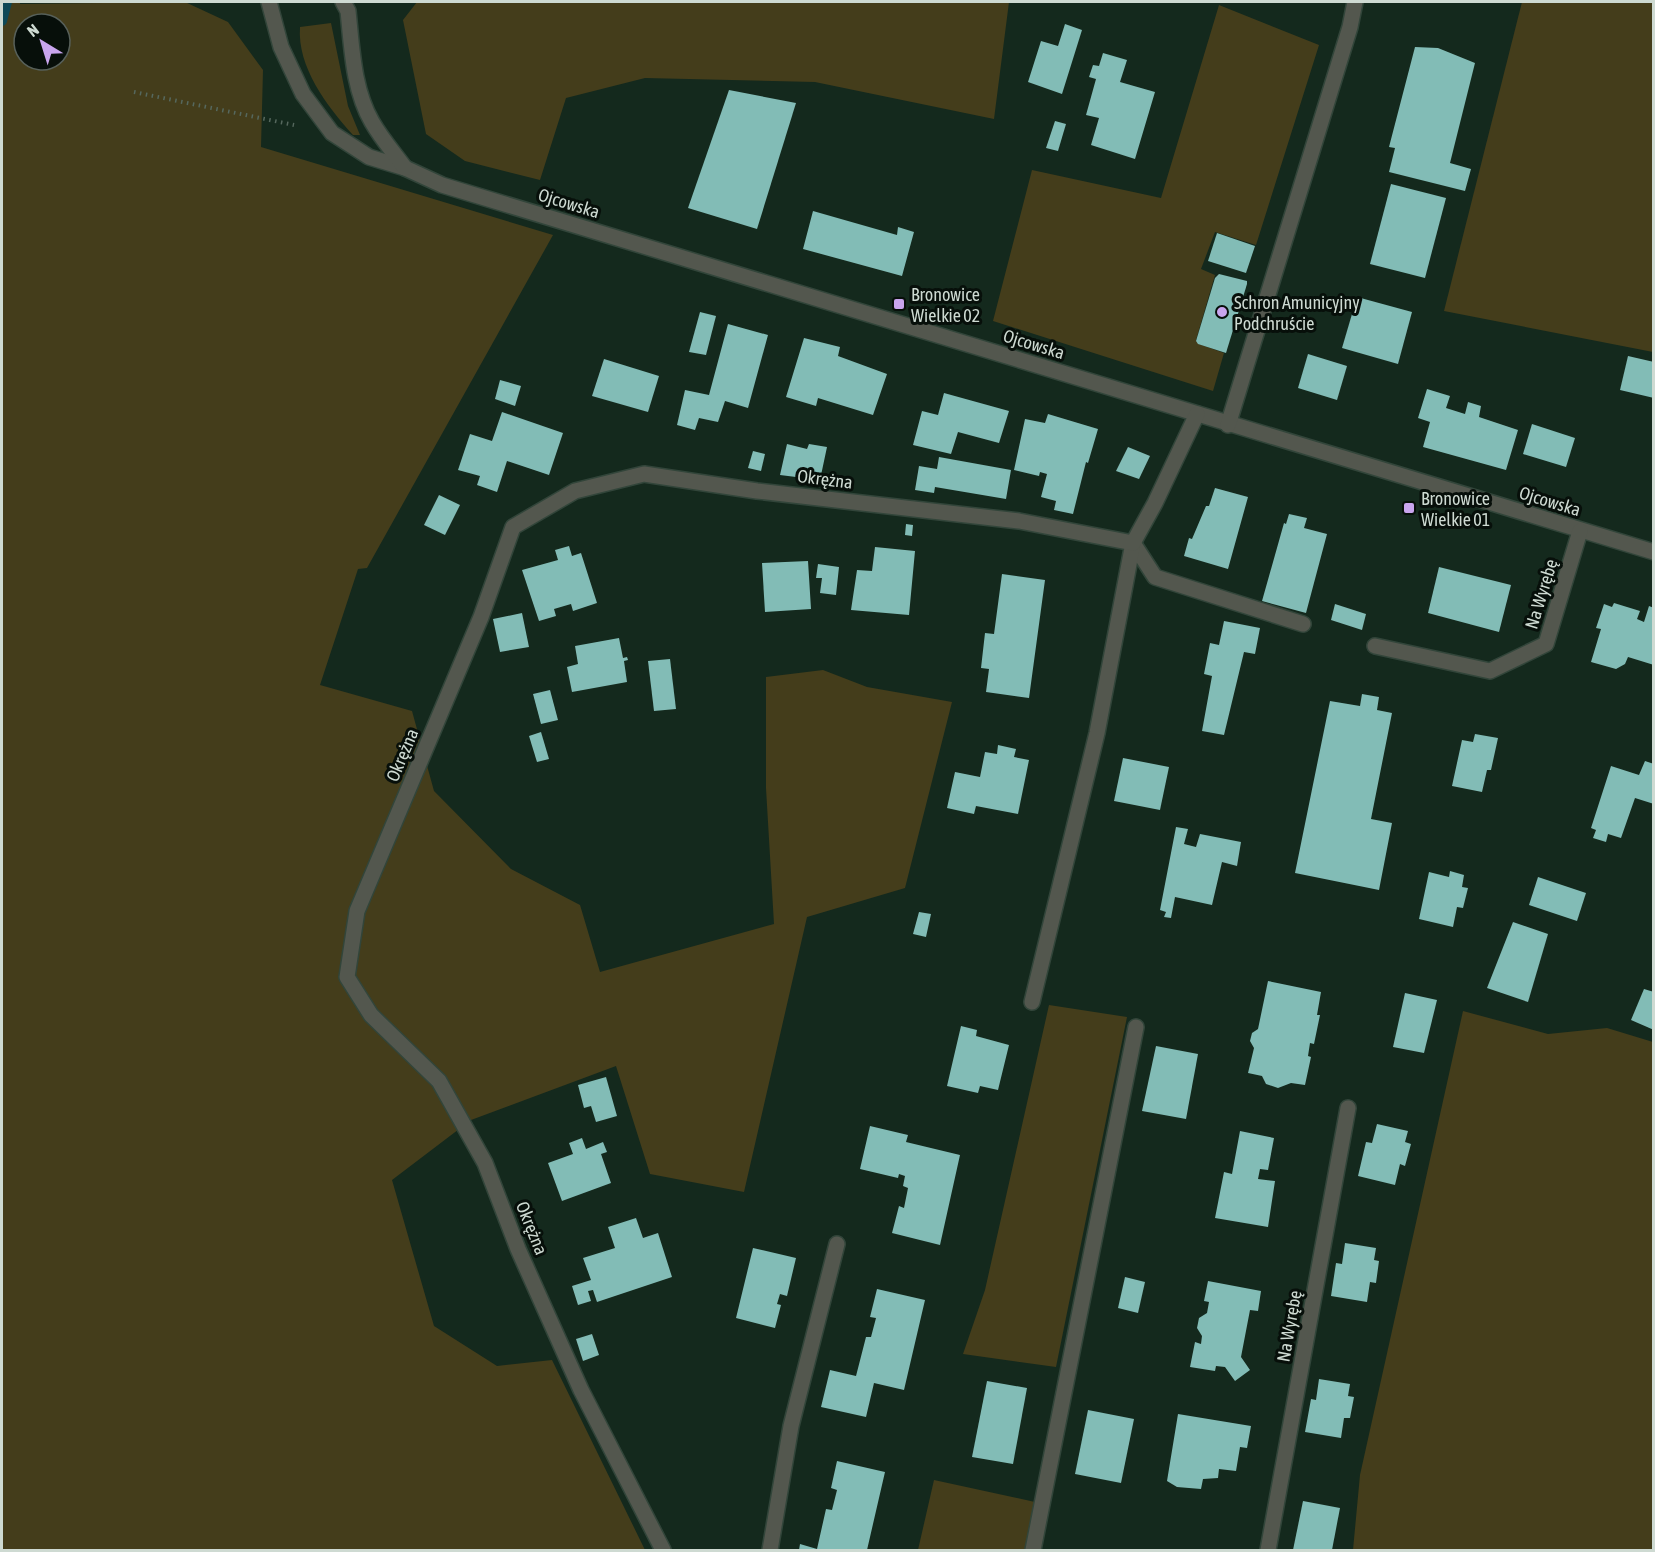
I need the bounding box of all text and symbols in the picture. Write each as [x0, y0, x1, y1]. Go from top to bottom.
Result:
north arrow [12, 12, 72, 72]
text: N [23, 20, 42, 40]
street label: Ojcowska [536, 184, 602, 222]
place label: Bronowice Wielkie 02 [911, 284, 980, 326]
place label: Schron Amunicyjny Podchruście [1234, 292, 1360, 334]
marker: Bronowice Wielkie 02 [892, 297, 906, 311]
marker: Schron Amunicyjny Podchruście [1215, 305, 1229, 319]
street label: Ojcowska [1001, 325, 1067, 363]
street label: Okrężna [796, 465, 854, 493]
street label: Ojcowska [1517, 482, 1583, 520]
place label: Bronowice Wielkie 01 [1421, 488, 1490, 530]
marker: Bronowice Wielkie 01 [1402, 501, 1416, 515]
street label: Na Wyrębę [1520, 556, 1562, 632]
street label: Okrężna [381, 725, 423, 785]
street label: Okrężna [512, 1198, 552, 1258]
street label: Na Wyrębę [1272, 1289, 1306, 1363]

